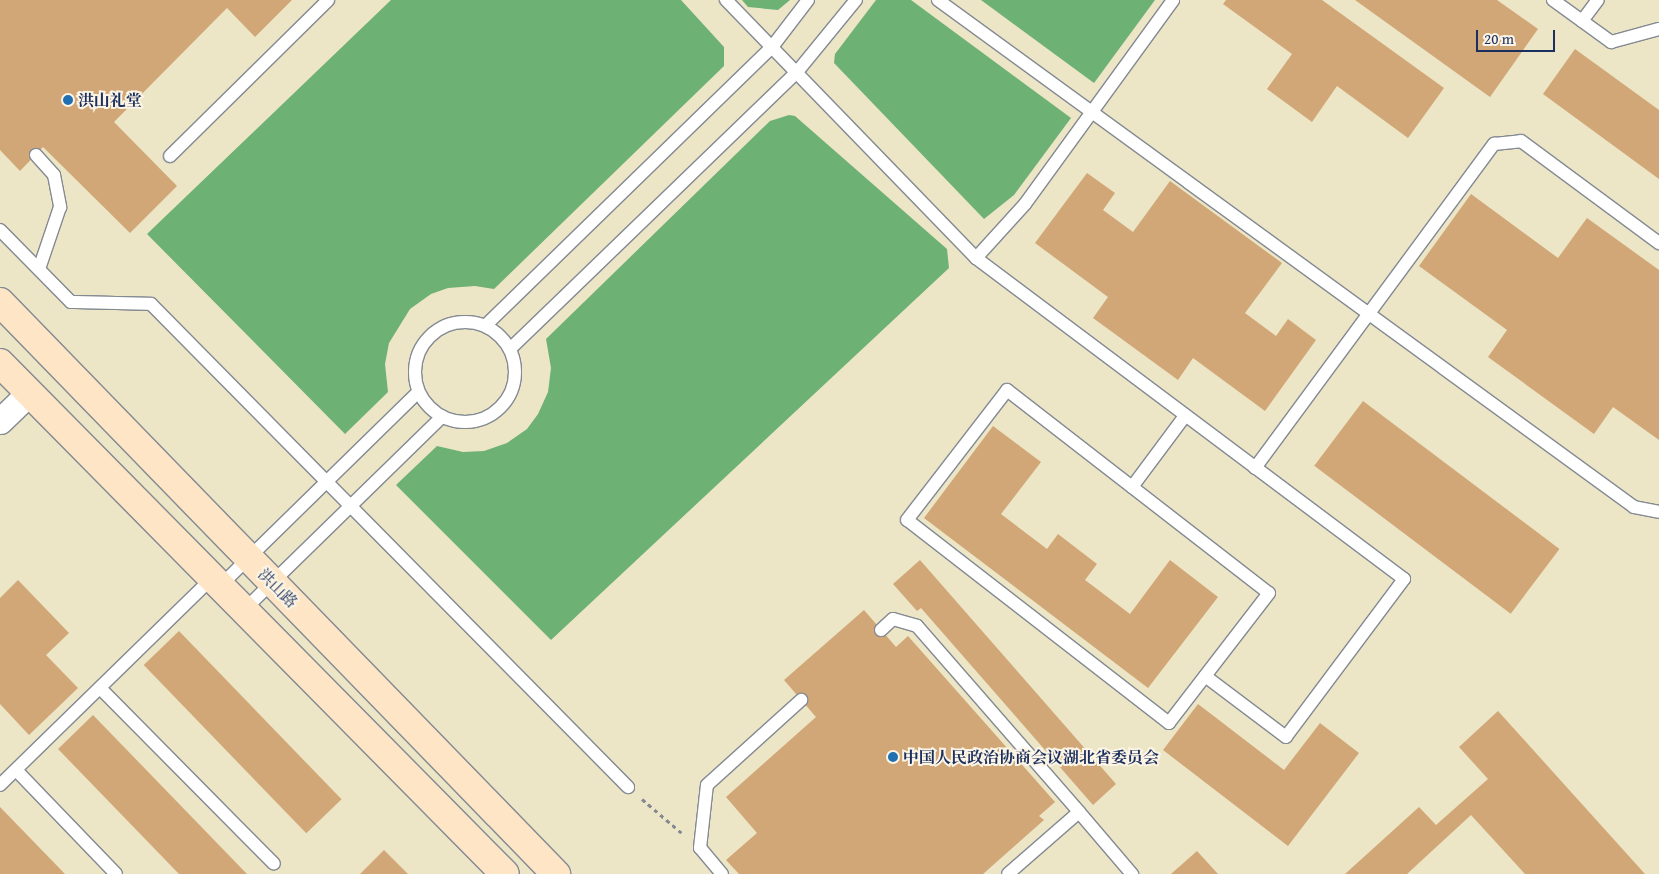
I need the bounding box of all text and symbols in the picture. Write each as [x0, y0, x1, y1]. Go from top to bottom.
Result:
scale bar [1479, 20, 1558, 52]
text: 20 m [1484, 28, 1514, 49]
place label: 洪山礼堂 [78, 90, 142, 110]
marker: 洪山礼堂 [62, 94, 74, 106]
street label: 洪山路 [254, 564, 302, 612]
place label: 中国人民政治协商会议湖北省委员会 [903, 747, 1159, 767]
marker: 中国人民政治协商会议湖北省委员会 [887, 751, 899, 763]

